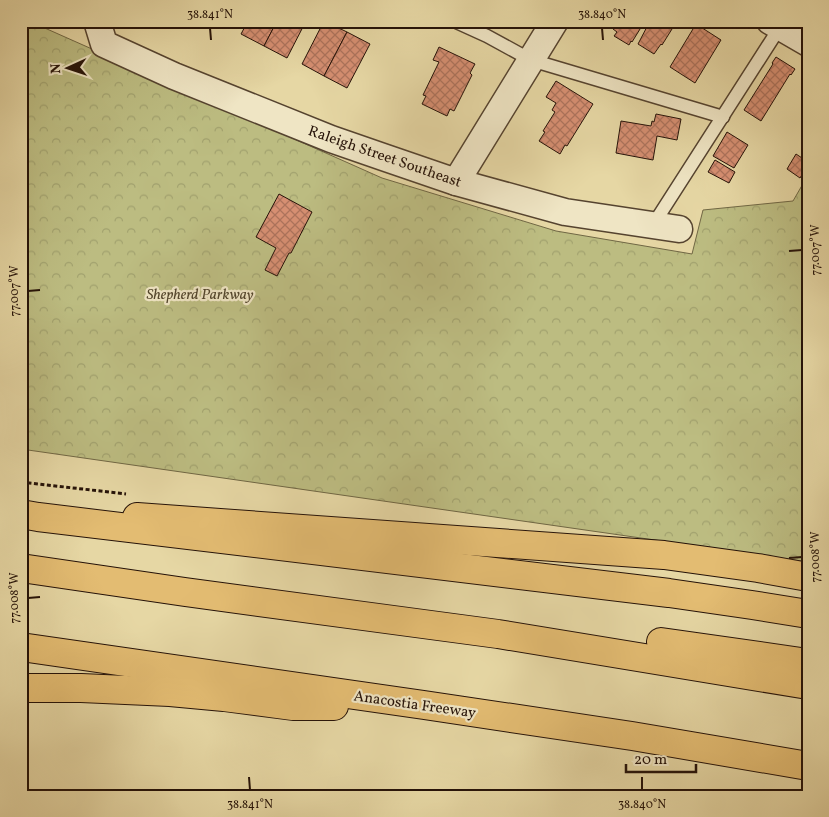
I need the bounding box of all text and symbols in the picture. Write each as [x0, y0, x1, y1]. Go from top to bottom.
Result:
text: 38.841°N [187, 7, 233, 23]
text: 38.840°N [578, 7, 626, 23]
north arrow [42, 42, 92, 92]
text: N [47, 63, 66, 74]
street label: Raleigh Street Southeast [305, 121, 464, 194]
text: 77.007°W [808, 225, 824, 275]
text: 77.007°W [7, 266, 23, 316]
park label: Shepherd Parkway [146, 285, 254, 306]
text: 77.008°W [808, 531, 824, 583]
text: 77.008°W [7, 572, 23, 624]
street label: Anacostia Freeway [352, 687, 477, 724]
scale bar [626, 742, 696, 774]
text: 20 m [634, 750, 667, 771]
text: 38.841°N [227, 797, 273, 813]
text: 38.840°N [618, 797, 666, 813]

